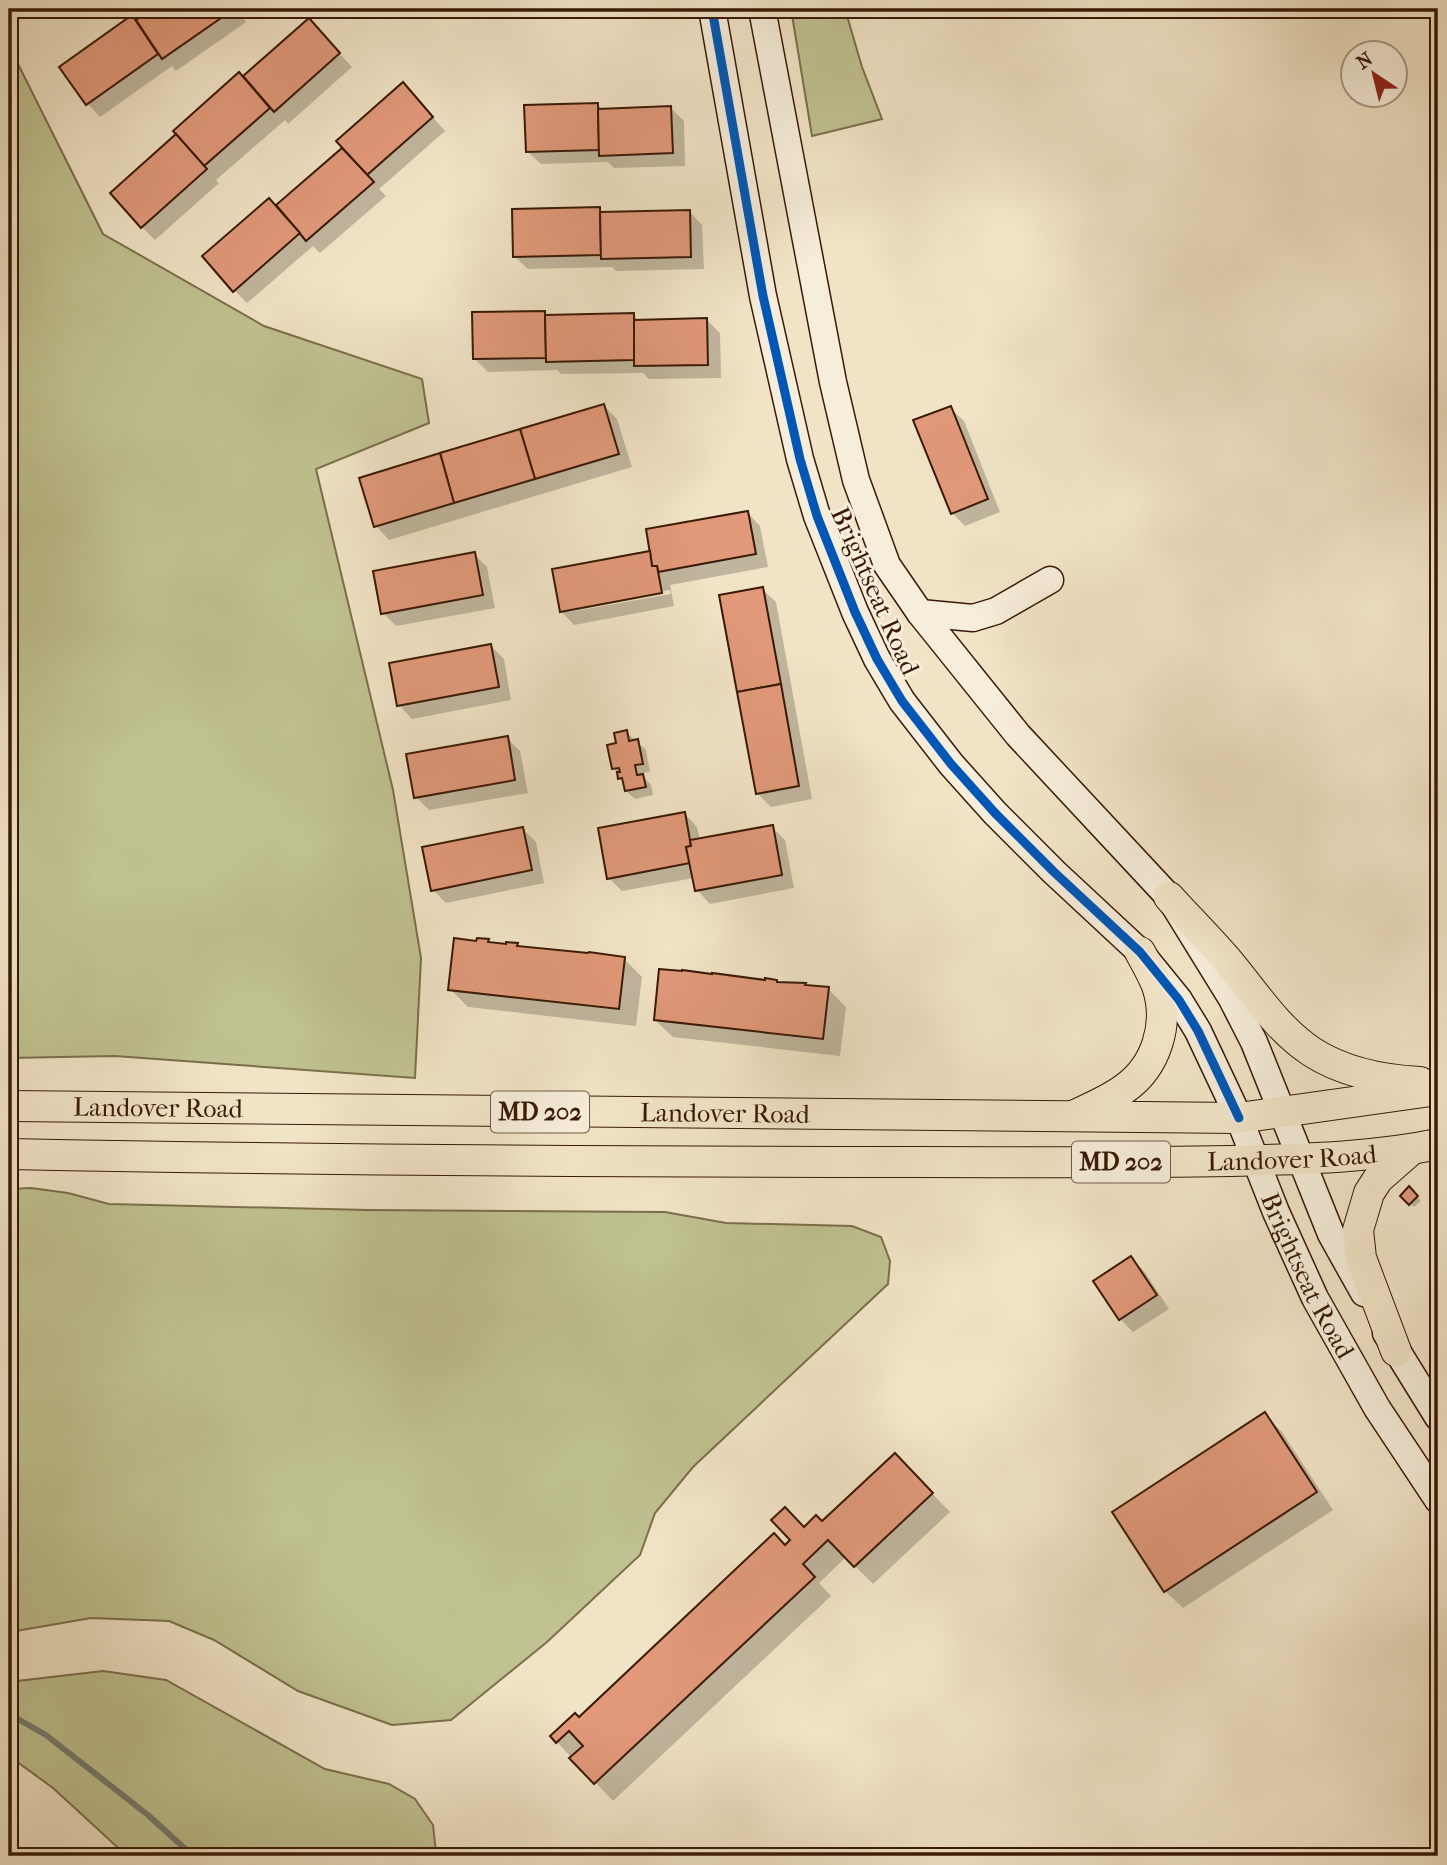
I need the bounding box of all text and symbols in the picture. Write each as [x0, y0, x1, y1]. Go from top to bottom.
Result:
north arrow [1338, 38, 1408, 108]
text: N [1353, 47, 1378, 74]
street label: Brightseat Road [824, 502, 926, 680]
street label: Landover Road [73, 1091, 244, 1124]
road number: MD 202 [491, 1092, 589, 1132]
street label: Landover Road [640, 1097, 811, 1129]
street label: Landover Road [1207, 1138, 1379, 1177]
road number: MD 202 [1072, 1142, 1170, 1182]
street label: Brightseat Road [1255, 1188, 1362, 1364]

